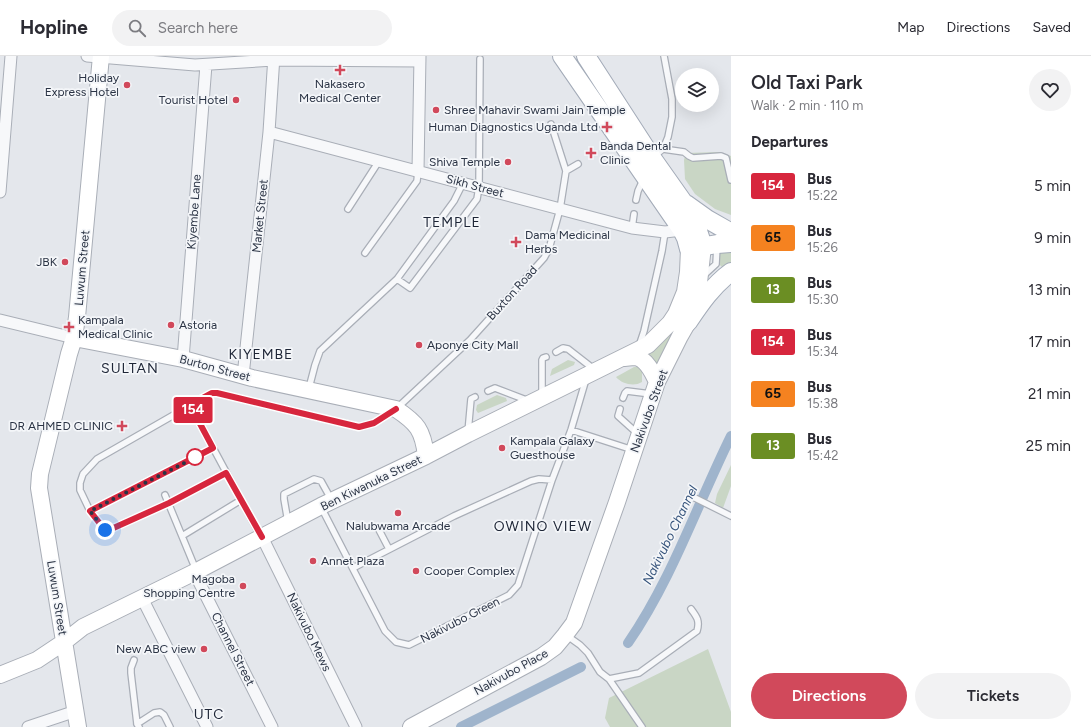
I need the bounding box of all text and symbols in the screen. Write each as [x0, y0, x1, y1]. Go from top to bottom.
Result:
search box [112, 10, 392, 46]
text: Hopline [20, 16, 88, 39]
icon: search [126, 17, 148, 39]
text: Search here [158, 19, 238, 37]
text: Map [897, 19, 925, 36]
text: Directions [947, 19, 1010, 36]
text: Saved [1032, 19, 1071, 36]
marker: Nakasero Medical Center [334, 64, 346, 76]
map controls [675, 68, 719, 112]
button: layers [675, 68, 719, 112]
button: heart [1029, 69, 1071, 111]
place label: Holiday Express Hotel [45, 71, 120, 99]
text: Old Taxi Park [751, 71, 863, 94]
place label: Nakasero Medical Center [299, 77, 381, 105]
marker: Holiday Express Hotel [122, 80, 132, 90]
place label: Tourist Hotel [159, 93, 228, 107]
marker: Tourist Hotel [231, 95, 241, 105]
text: Walk · 2 min · 110 m [751, 98, 863, 113]
place label: Shree Mahavir Swami Jain Temple [444, 103, 626, 117]
marker: Shree Mahavir Swami Jain Temple [431, 105, 441, 115]
place label: Human Diagnostics Uganda Ltd [428, 120, 598, 134]
marker: Human Diagnostics Uganda Ltd [601, 121, 613, 133]
text: Departures [751, 133, 828, 151]
place label: Banda Dental Clinic [600, 139, 671, 167]
marker: Banda Dental Clinic [585, 147, 597, 159]
place label: Shiva Temple [429, 155, 500, 169]
marker: Shiva Temple [503, 157, 513, 167]
text: Bus [807, 170, 832, 188]
street label: Sikh Street [445, 172, 506, 201]
street label: Kiyembe Lane [184, 174, 204, 250]
text: 154 [762, 177, 784, 194]
text: 5 min [1034, 177, 1071, 195]
street label: Market Street [249, 178, 271, 253]
text: 15:22 [807, 188, 838, 203]
district label: TEMPLE [423, 214, 481, 231]
text: Bus [807, 222, 832, 240]
place label: Dama Medicinal Herbs [525, 228, 610, 256]
street label: Luwum Street [72, 229, 92, 306]
text: 65 [765, 229, 781, 246]
text: 9 min [1034, 229, 1071, 247]
marker: Dama Medicinal Herbs [510, 236, 522, 248]
text: 15:26 [807, 240, 838, 255]
place label: JBK [36, 255, 58, 269]
marker: JBK [60, 257, 70, 267]
street label: Buxton Road [484, 263, 540, 323]
text: Bus [807, 274, 832, 292]
text: 13 [766, 281, 780, 298]
text: 13 min [1028, 281, 1071, 299]
text: 15:30 [807, 292, 839, 307]
place label: Kampala Medical Clinic [78, 313, 153, 341]
place label: Astoria [179, 318, 217, 332]
marker: Astoria [166, 320, 176, 330]
marker: Kampala Medical Clinic [63, 321, 75, 333]
text: Bus [807, 326, 832, 344]
text: 154 [762, 333, 784, 350]
text: 17 min [1028, 333, 1071, 351]
place label: Aponye City Mall [427, 338, 518, 352]
marker: Aponye City Mall [414, 340, 424, 350]
text: 15:34 [807, 344, 838, 359]
district label: KIYEMBE [229, 346, 293, 363]
street label: Burton Street [178, 352, 252, 384]
district label: SULTAN [101, 360, 159, 377]
street label: Nakivubo Street [627, 367, 671, 455]
text: Bus [807, 378, 832, 396]
text: 65 [765, 385, 781, 402]
text: 21 min [1028, 385, 1071, 403]
text: 15:38 [807, 396, 838, 411]
line badge: 154 [170, 397, 216, 423]
text: 154 [182, 401, 204, 418]
place label: DR AHMED CLINIC [9, 419, 113, 433]
marker: DR AHMED CLINIC [116, 420, 128, 432]
text: Bus [807, 430, 832, 448]
place label: Kampala Galaxy Guesthouse [510, 434, 595, 462]
text: 13 [766, 437, 780, 454]
text: 25 min [1026, 437, 1071, 455]
marker: Kampala Galaxy Guesthouse [497, 443, 507, 453]
unlabelled marker [186, 448, 204, 466]
text: 15:42 [807, 448, 838, 463]
street label: Ben Kiwanuka Street [318, 452, 424, 514]
water label: Nakivubo Channel [640, 483, 701, 587]
marker: Nalubwama Arcade [393, 508, 403, 518]
district label: OWINO VIEW [494, 518, 592, 535]
place label: Nalubwama Arcade [346, 519, 451, 533]
your location [95, 520, 115, 540]
place label: Annet Plaza [321, 554, 384, 568]
marker: Annet Plaza [308, 556, 318, 566]
street label: Luwum Street [44, 559, 70, 637]
place label: Cooper Complex [424, 564, 515, 578]
marker: Cooper Complex [411, 566, 421, 576]
place label: Magoba Shopping Centre [143, 572, 235, 600]
marker: Magoba Shopping Centre [238, 581, 248, 591]
street label: Nakivubo Mews [284, 591, 334, 674]
street label: Nakivubo Green [418, 594, 502, 646]
street label: Channel Street [208, 610, 258, 689]
place label: New ABC view [116, 642, 197, 656]
marker: New ABC view [199, 644, 209, 654]
street label: Nakivubo Place [471, 646, 551, 698]
button: Directions [751, 673, 907, 719]
button: Tickets [915, 673, 1071, 719]
district label: UTC [194, 706, 224, 723]

